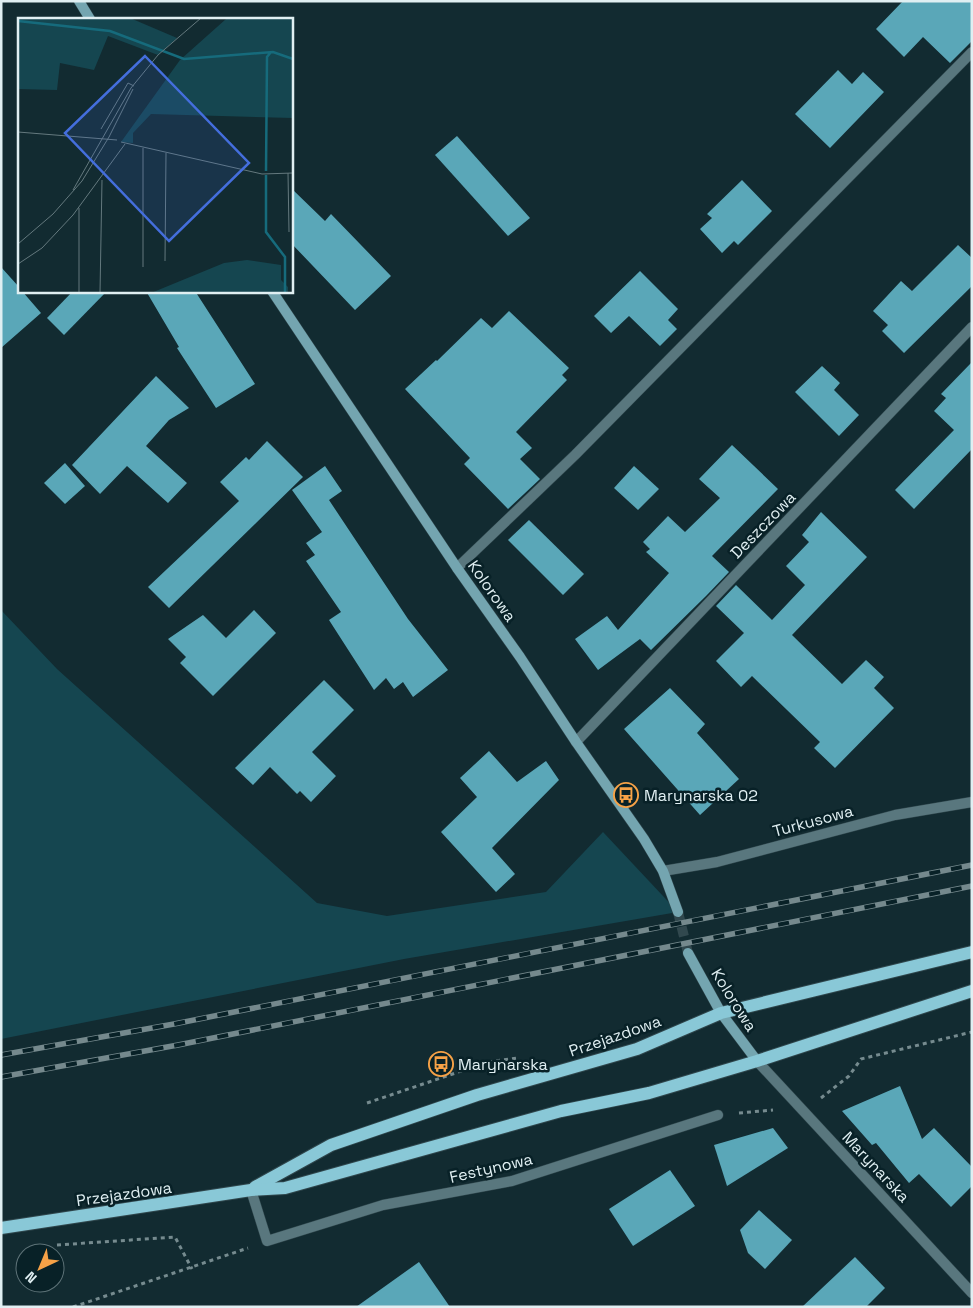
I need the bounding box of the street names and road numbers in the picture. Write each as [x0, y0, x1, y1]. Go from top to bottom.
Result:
street label: Deszczowa [726, 487, 800, 563]
street label: Kolorowa [463, 556, 521, 626]
street label: Turkusowa [770, 800, 856, 842]
street label: Kolorowa [706, 965, 762, 1035]
street label: Przejazdowa [566, 1010, 664, 1062]
street label: Marynarska [838, 1127, 914, 1207]
street label: Festynowa [447, 1148, 535, 1188]
street label: Przejazdowa [75, 1177, 173, 1211]

